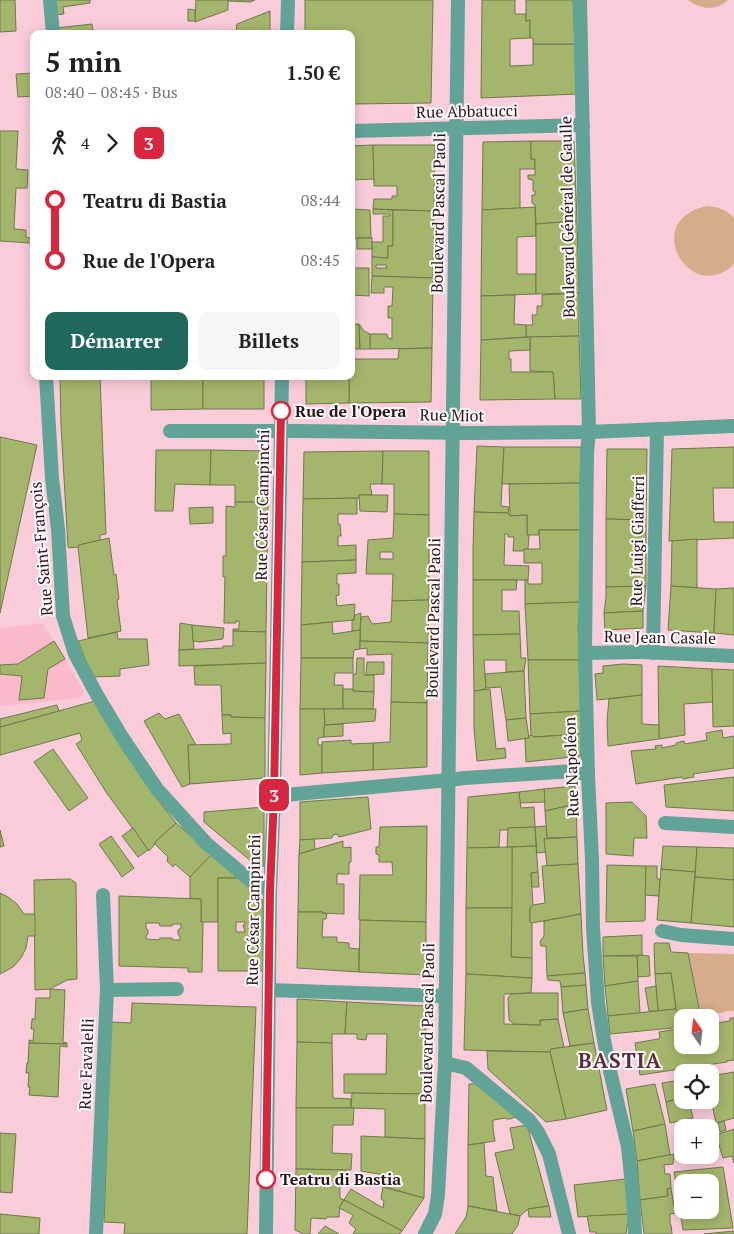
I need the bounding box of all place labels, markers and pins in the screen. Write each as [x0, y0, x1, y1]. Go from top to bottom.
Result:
place label: Rue de l'Opera [295, 400, 407, 422]
marker: Rue de l'Opera [271, 401, 291, 421]
place label: Teatru di Bastia [280, 1168, 401, 1190]
marker: Teatru di Bastia [256, 1169, 276, 1189]

